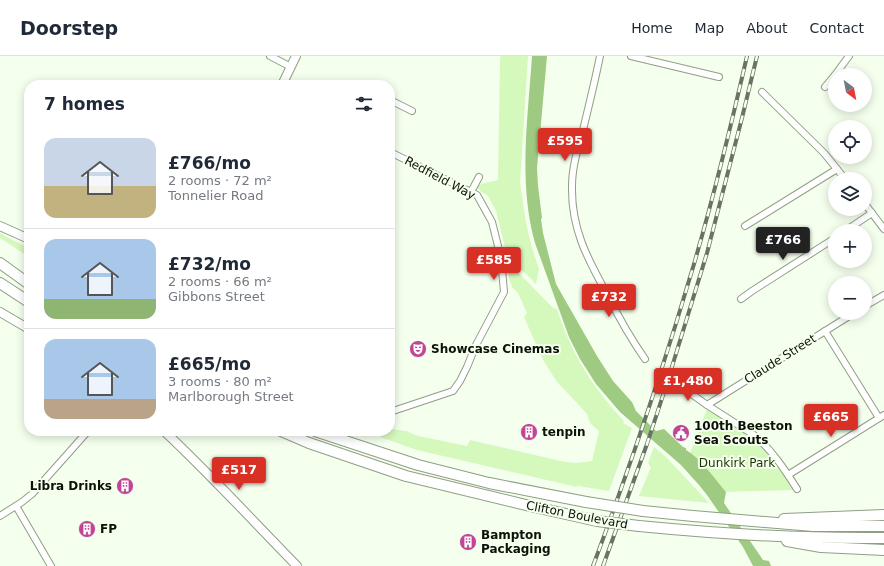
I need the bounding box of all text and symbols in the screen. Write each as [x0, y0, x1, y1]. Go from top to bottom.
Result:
text: Doorstep [20, 17, 118, 39]
text: Home [631, 20, 673, 36]
text: Map [695, 20, 724, 36]
text: About [746, 20, 788, 36]
text: Contact [810, 20, 864, 36]
north arrow [828, 68, 872, 112]
map controls [828, 68, 872, 320]
icon: filters [353, 93, 375, 115]
text: 7 homes [44, 94, 125, 114]
button: locate [828, 120, 872, 164]
pin: £595 [541, 128, 589, 162]
text: £595 [547, 133, 583, 148]
text: £766/mo [168, 153, 251, 173]
street label: Redfield Way [402, 153, 478, 203]
icon: home [76, 154, 124, 202]
button: layers [828, 172, 872, 216]
text: 2 rooms · 72 m² [168, 173, 272, 188]
text: Tonnelier Road [168, 188, 263, 203]
button: + [828, 224, 872, 268]
pin: £766 [759, 227, 807, 261]
text: £766 [765, 232, 801, 247]
pin: £585 [470, 247, 518, 281]
text: £585 [476, 252, 512, 267]
text: £732/mo [168, 254, 251, 274]
icon: home [76, 255, 124, 303]
text: 2 rooms · 66 m² [168, 274, 272, 289]
button: − [828, 276, 872, 320]
pin: £732 [585, 284, 633, 318]
text: Gibbons Street [168, 289, 265, 304]
text: £732 [591, 289, 627, 304]
street label: Claude Street [742, 331, 819, 387]
theatre icon: Showcase Cinemas [408, 339, 428, 359]
place label: Showcase Cinemas [431, 342, 560, 356]
text: £665/mo [168, 354, 251, 374]
icon: home [76, 355, 124, 403]
pin: £1,480 [655, 368, 721, 402]
text: £1,480 [663, 373, 713, 388]
text: 3 rooms · 80 m² [168, 374, 272, 389]
text: Marlborough Street [168, 389, 294, 404]
pin: £665 [807, 404, 855, 438]
text: £665 [813, 409, 849, 424]
place label: 100th Beeston Sea Scouts [694, 419, 793, 447]
building icon: tenpin [519, 422, 539, 442]
public building icon: 100th Beeston Sea Scouts [671, 423, 691, 443]
place label: tenpin [542, 425, 586, 439]
park label: Dunkirk Park [699, 456, 775, 470]
pin: £517 [215, 457, 263, 491]
text: £517 [221, 462, 257, 477]
building icon: Libra Drinks [115, 476, 135, 496]
place label: Libra Drinks [30, 479, 112, 493]
street label: Clifton Boulevard [525, 498, 629, 532]
building icon: FP [77, 519, 97, 539]
place label: FP [100, 522, 117, 536]
place label: Bampton Packaging [481, 528, 551, 556]
building icon: Bampton Packaging [458, 532, 478, 552]

